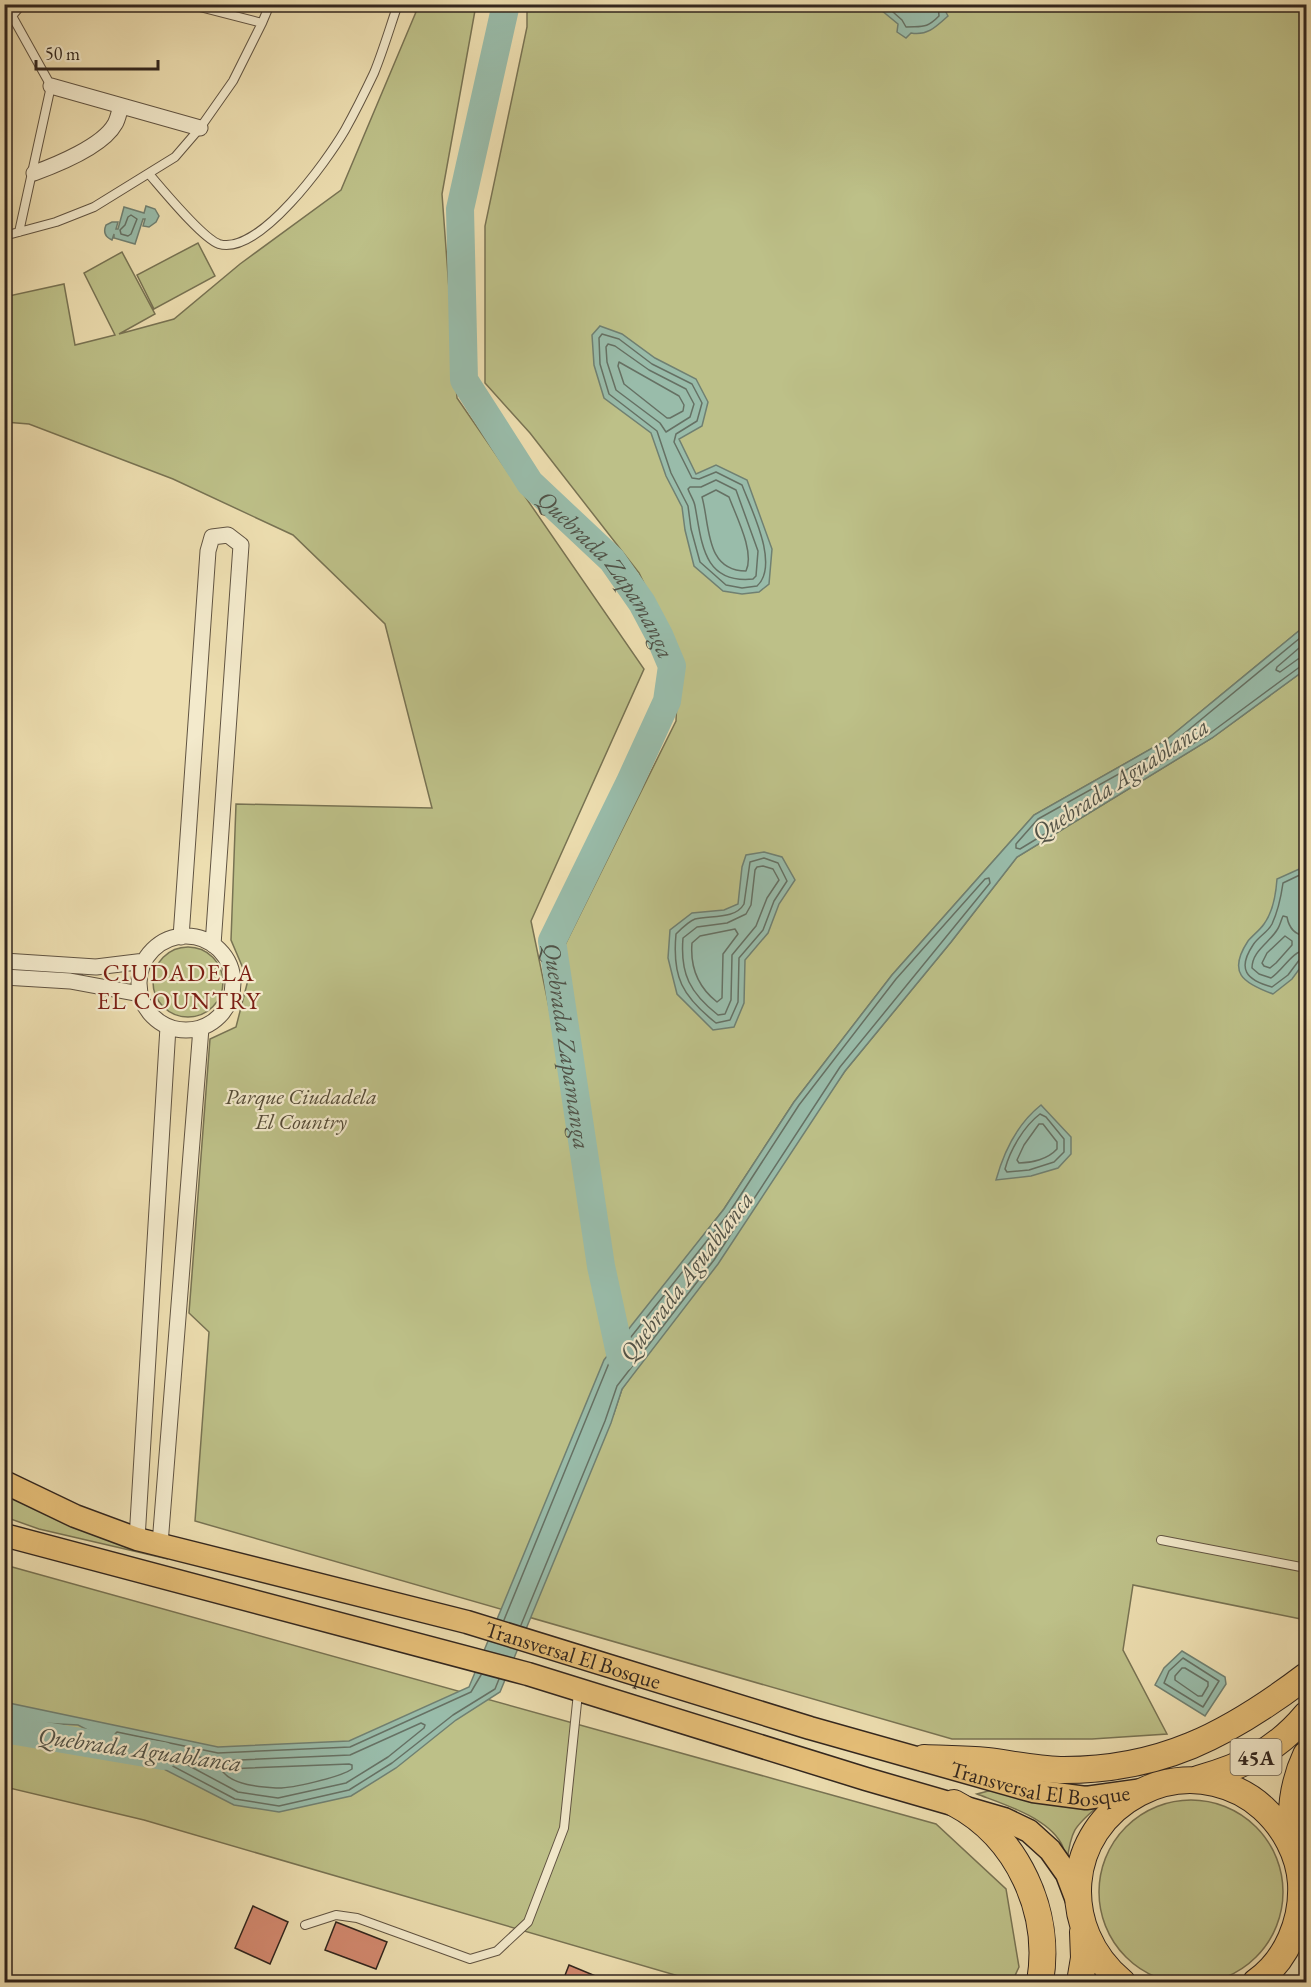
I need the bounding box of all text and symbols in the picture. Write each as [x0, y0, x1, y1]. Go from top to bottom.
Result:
scale bar [36, 33, 158, 71]
text: 50 m [45, 42, 80, 65]
water label: Quebrada Zapamanga [531, 483, 682, 663]
water label: Quebrada Aguablanca [1025, 710, 1215, 848]
water label: Quebrada Zapamanga [537, 941, 599, 1151]
district label: CIUDADELA EL COUNTRY [97, 957, 261, 1016]
park label: Parque Ciudadela El Country [225, 1082, 377, 1136]
water label: Quebrada Aguablanca [612, 1185, 760, 1367]
street label: Transversal El Bosque [481, 1614, 665, 1696]
water label: Quebrada Aguablanca [36, 1719, 244, 1779]
road number: 45A [1230, 1739, 1282, 1775]
street label: Transversal El Bosque [947, 1754, 1132, 1813]

